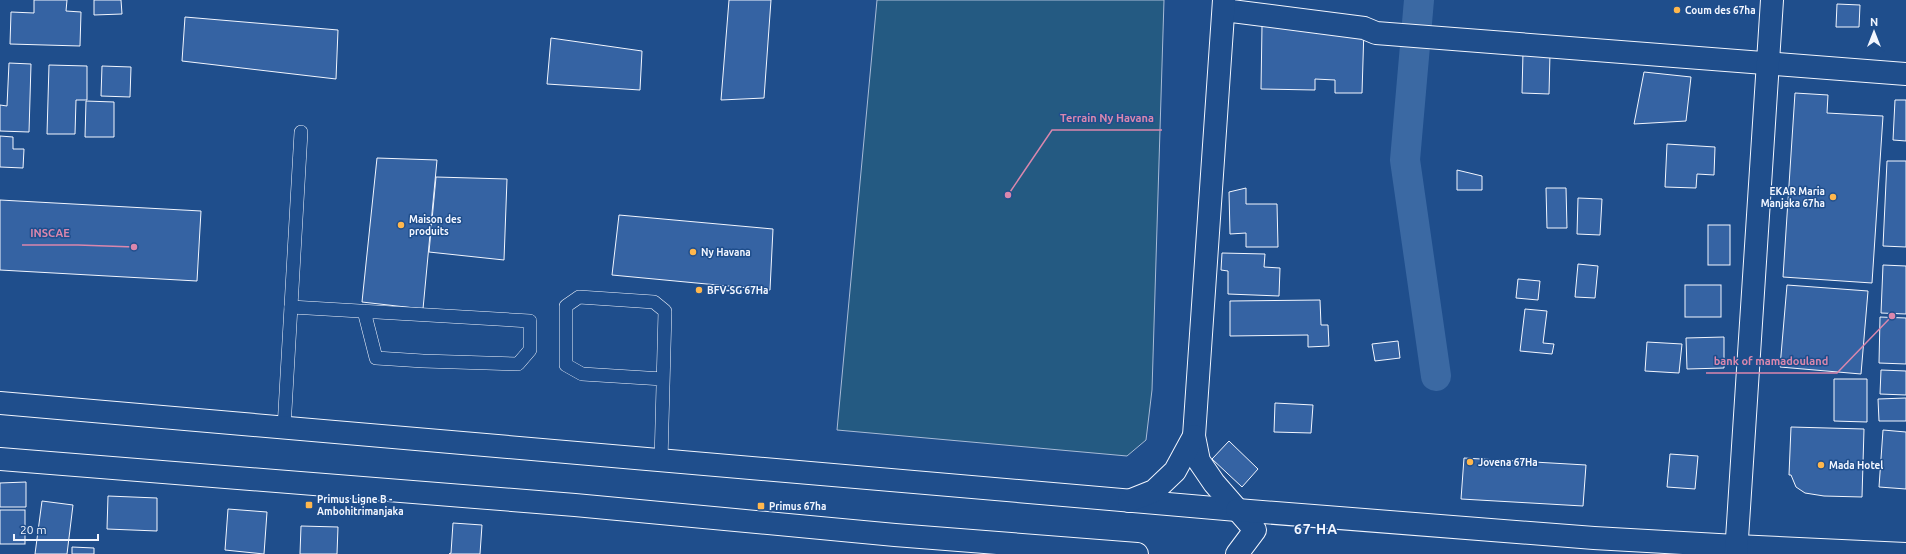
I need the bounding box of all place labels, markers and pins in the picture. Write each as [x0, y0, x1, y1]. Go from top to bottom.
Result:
marker: Coum des 67ha [1672, 5, 1682, 15]
place label: Coum des 67ha [1685, 5, 1756, 16]
callout: Terrain Ny Havana [1052, 107, 1162, 130]
place label: EKAR Maria Manjaka 67ha [1761, 186, 1825, 209]
marker: EKAR Maria Manjaka 67ha [1828, 192, 1838, 202]
place label: Maison des produits [409, 214, 462, 237]
marker: Maison des produits [396, 220, 406, 230]
callout: INSCAE [22, 222, 78, 245]
marker: Ny Havana [688, 247, 698, 257]
place label: Ny Havana [701, 247, 751, 258]
marker: BFV-SG 67Ha [694, 285, 704, 295]
place label: BFV-SG 67Ha [707, 285, 768, 296]
callout: bank of mamadouland [1706, 350, 1837, 373]
marker: Jovena 67Ha [1465, 457, 1475, 467]
place label: Jovena 67Ha [1478, 457, 1538, 468]
marker: Mada Hotel [1816, 460, 1826, 470]
place label: Mada Hotel [1829, 460, 1883, 471]
place label: Primus Ligne B - Ambohitrimanjaka [317, 494, 404, 517]
marker: Primus Ligne B - Ambohitrimanjaka [304, 500, 314, 510]
marker: Primus 67ha [756, 501, 766, 511]
place label: Primus 67ha [769, 501, 826, 512]

